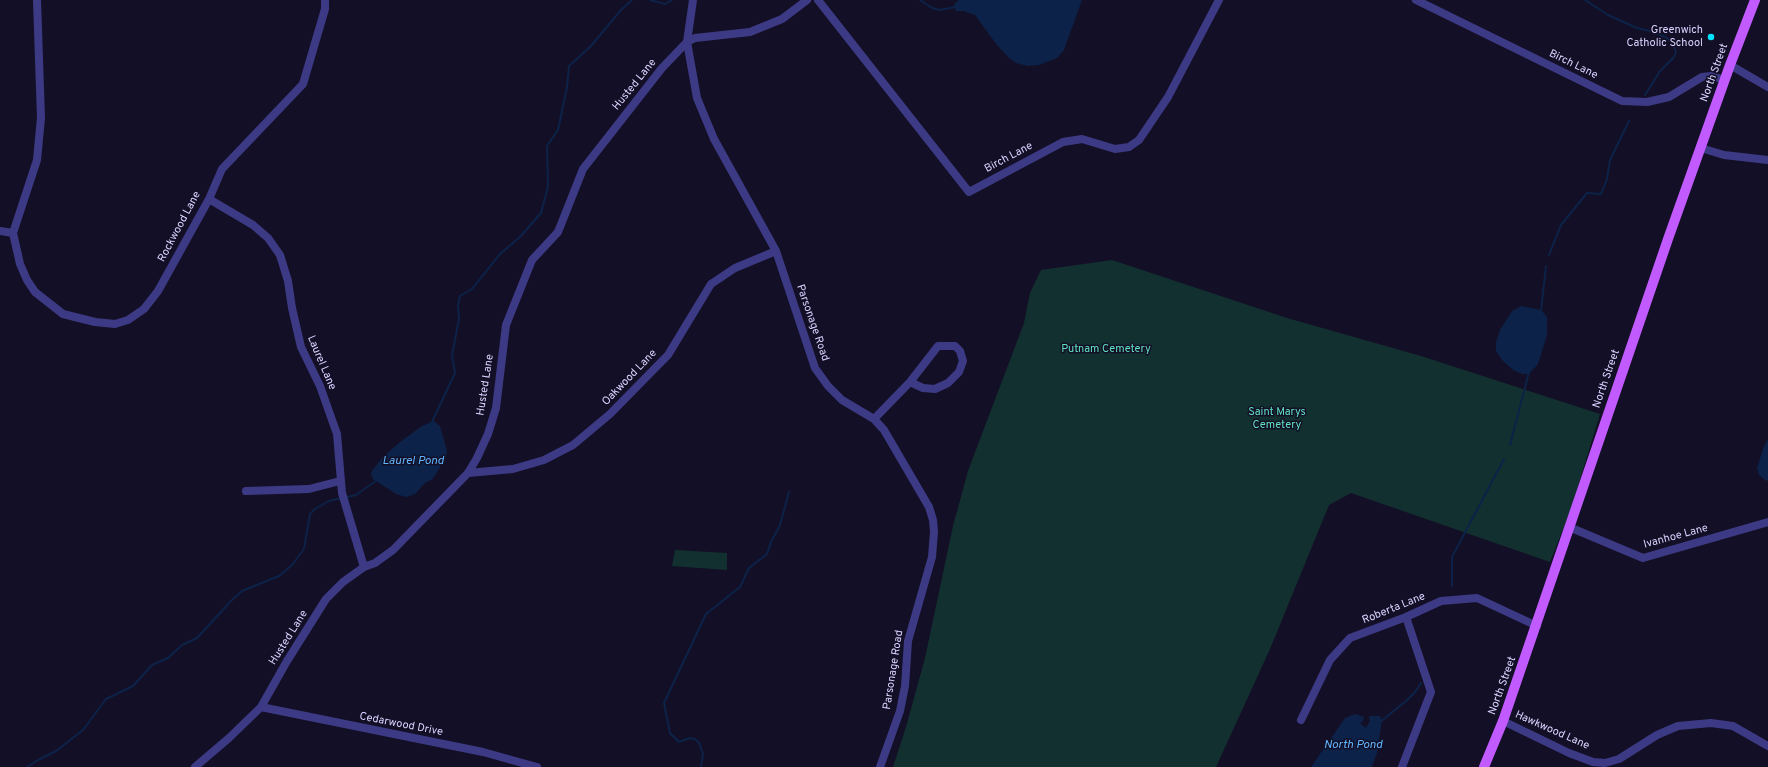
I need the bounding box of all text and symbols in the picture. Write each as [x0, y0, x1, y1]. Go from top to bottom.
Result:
place label: Greenwich Catholic School [1626, 24, 1703, 50]
marker: Greenwich Catholic School [1706, 32, 1716, 42]
street label: North Street [1698, 42, 1732, 104]
street label: Birch Lane [1546, 48, 1600, 82]
street label: Husted Lane [610, 57, 660, 113]
street label: Birch Lane [983, 140, 1035, 176]
street label: Rockwood Lane [156, 189, 204, 265]
street label: Parsonage Road [793, 283, 831, 363]
street label: Laurel Lane [304, 334, 338, 392]
park label: Putnam Cemetery [1061, 343, 1151, 357]
street label: Oakwood Lane [600, 347, 660, 409]
street label: North Street [1591, 348, 1623, 410]
street label: Husted Lane [475, 353, 497, 417]
park label: Saint Marys Cemetery [1248, 406, 1306, 432]
water label: Laurel Pond [382, 455, 444, 469]
street label: Ivanhoe Lane [1642, 522, 1710, 552]
street label: Roberta Lane [1361, 590, 1427, 628]
street label: Husted Lane [267, 608, 311, 668]
street label: Parsonage Road [881, 629, 907, 711]
street label: North Street [1486, 655, 1520, 717]
street label: Hawkwood Lane [1513, 709, 1591, 753]
street label: Cedarwood Drive [358, 710, 444, 740]
water label: North Pond [1324, 739, 1382, 753]

